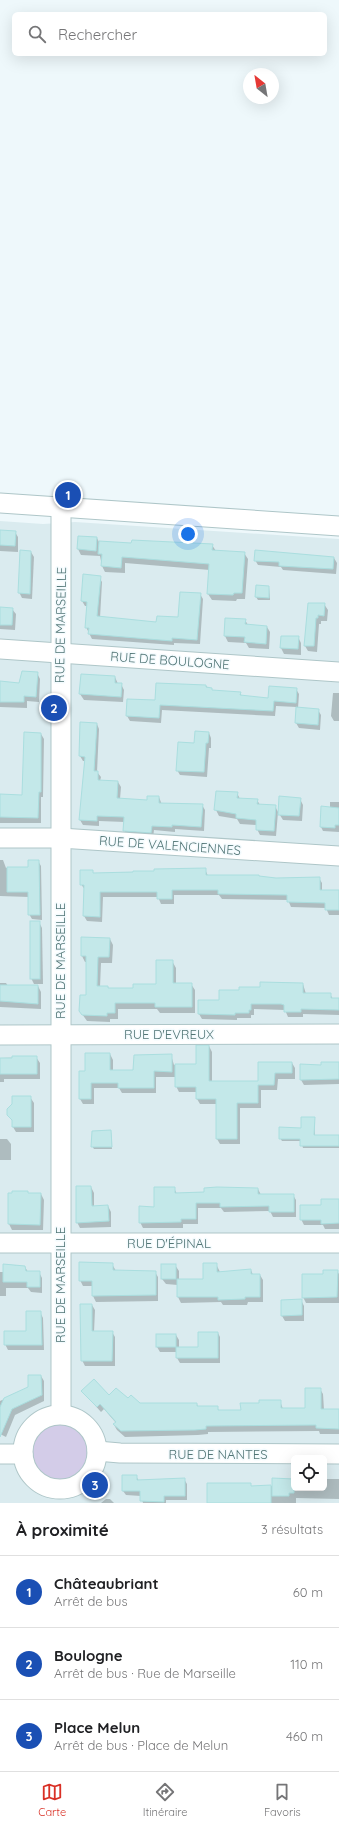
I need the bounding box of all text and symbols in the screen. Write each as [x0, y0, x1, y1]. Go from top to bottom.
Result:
search box [12, 12, 327, 56]
icon: search [26, 23, 48, 45]
text: Rechercher [58, 25, 137, 44]
north arrow [243, 68, 279, 104]
pin: 1 [55, 480, 81, 510]
your location [178, 524, 198, 544]
street label: RUE DE MARSEILLE [51, 567, 69, 683]
street label: RUE DE BOULOGNE [110, 648, 230, 672]
pin: 2 [41, 693, 67, 723]
street label: RUE DE VALENCIENNES [98, 832, 242, 858]
street label: RUE DE MARSEILLE [52, 903, 68, 1019]
street label: RUE D'EVREUX [124, 1026, 214, 1042]
street label: RUE DE MARSEILLE [52, 1227, 68, 1343]
street label: RUE D'ÉPINAL [127, 1235, 211, 1251]
street label: RUE DE NANTES [168, 1446, 268, 1462]
map controls [291, 1455, 327, 1491]
button: locate [291, 1455, 327, 1491]
pin: 3 [82, 1470, 108, 1500]
text: À proximité [16, 1519, 109, 1540]
text: 3 résultats [261, 1521, 323, 1537]
text: Châteaubriant [54, 1574, 159, 1593]
text: 1 [26, 1584, 32, 1600]
text: 60 m [293, 1584, 323, 1600]
text: Arrêt de bus [54, 1593, 128, 1609]
text: Boulogne [54, 1646, 123, 1665]
text: 2 [25, 1656, 33, 1672]
text: 110 m [290, 1656, 323, 1672]
text: Arrêt de bus · Rue de Marseille [54, 1665, 236, 1681]
text: Place Melun [54, 1718, 140, 1737]
text: 3 [26, 1728, 32, 1744]
text: 460 m [286, 1728, 323, 1744]
text: Arrêt de bus · Place de Melun [54, 1737, 228, 1753]
tab: Carte [38, 1781, 66, 1819]
tab: Itinéraire [143, 1781, 188, 1819]
tab: Favoris [264, 1781, 301, 1819]

